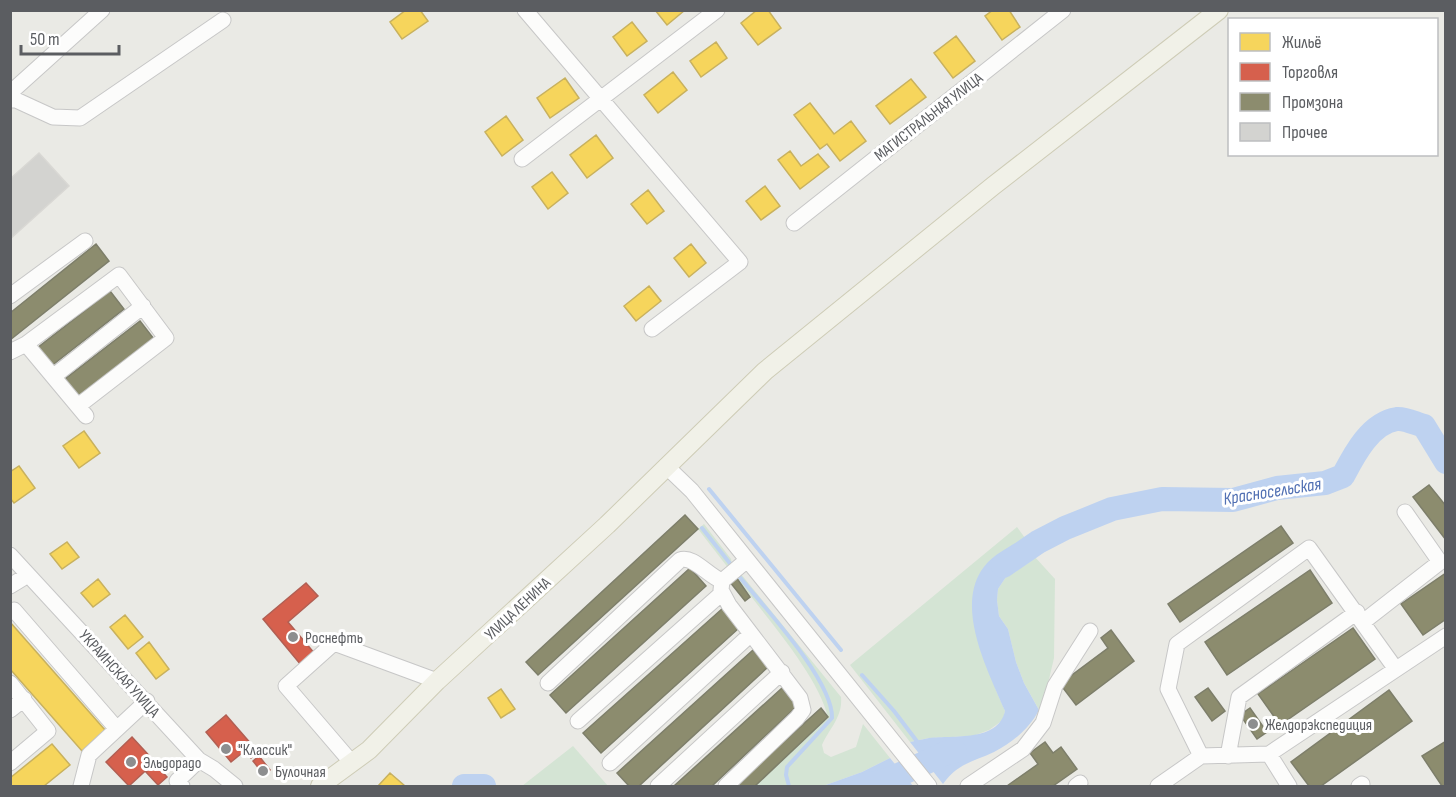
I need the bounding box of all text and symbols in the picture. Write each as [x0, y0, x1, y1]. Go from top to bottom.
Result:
scale bar [21, 18, 118, 56]
legend [1228, 18, 1438, 156]
text: 50 m [30, 29, 60, 50]
text: Жильё [1282, 32, 1322, 53]
text: Торговля [1282, 62, 1338, 83]
street label: МАГИСТРАЛЬНАЯ УЛИЦА [871, 69, 987, 165]
text: Промзона [1282, 92, 1343, 113]
text: Прочее [1282, 122, 1328, 143]
water label: Красносельская [1222, 473, 1323, 510]
street label: УЛИЦА ЛЕНИНА [481, 574, 555, 644]
street label: УКРАИНСКАЯ УЛИЦА [75, 626, 163, 722]
place label: Роснефть [305, 629, 363, 648]
marker: Роснефть [286, 630, 300, 644]
place label: Желдорэкспедиция [1265, 716, 1372, 735]
marker: Желдорэкспедиция [1246, 717, 1260, 731]
place label: "Классик" [238, 741, 292, 760]
marker: "Классик" [219, 742, 233, 756]
place label: Эльдорадо [143, 754, 201, 773]
marker: Эльдорадо [124, 755, 138, 769]
place label: Булочная [275, 763, 326, 782]
marker: Булочная [256, 764, 270, 778]

